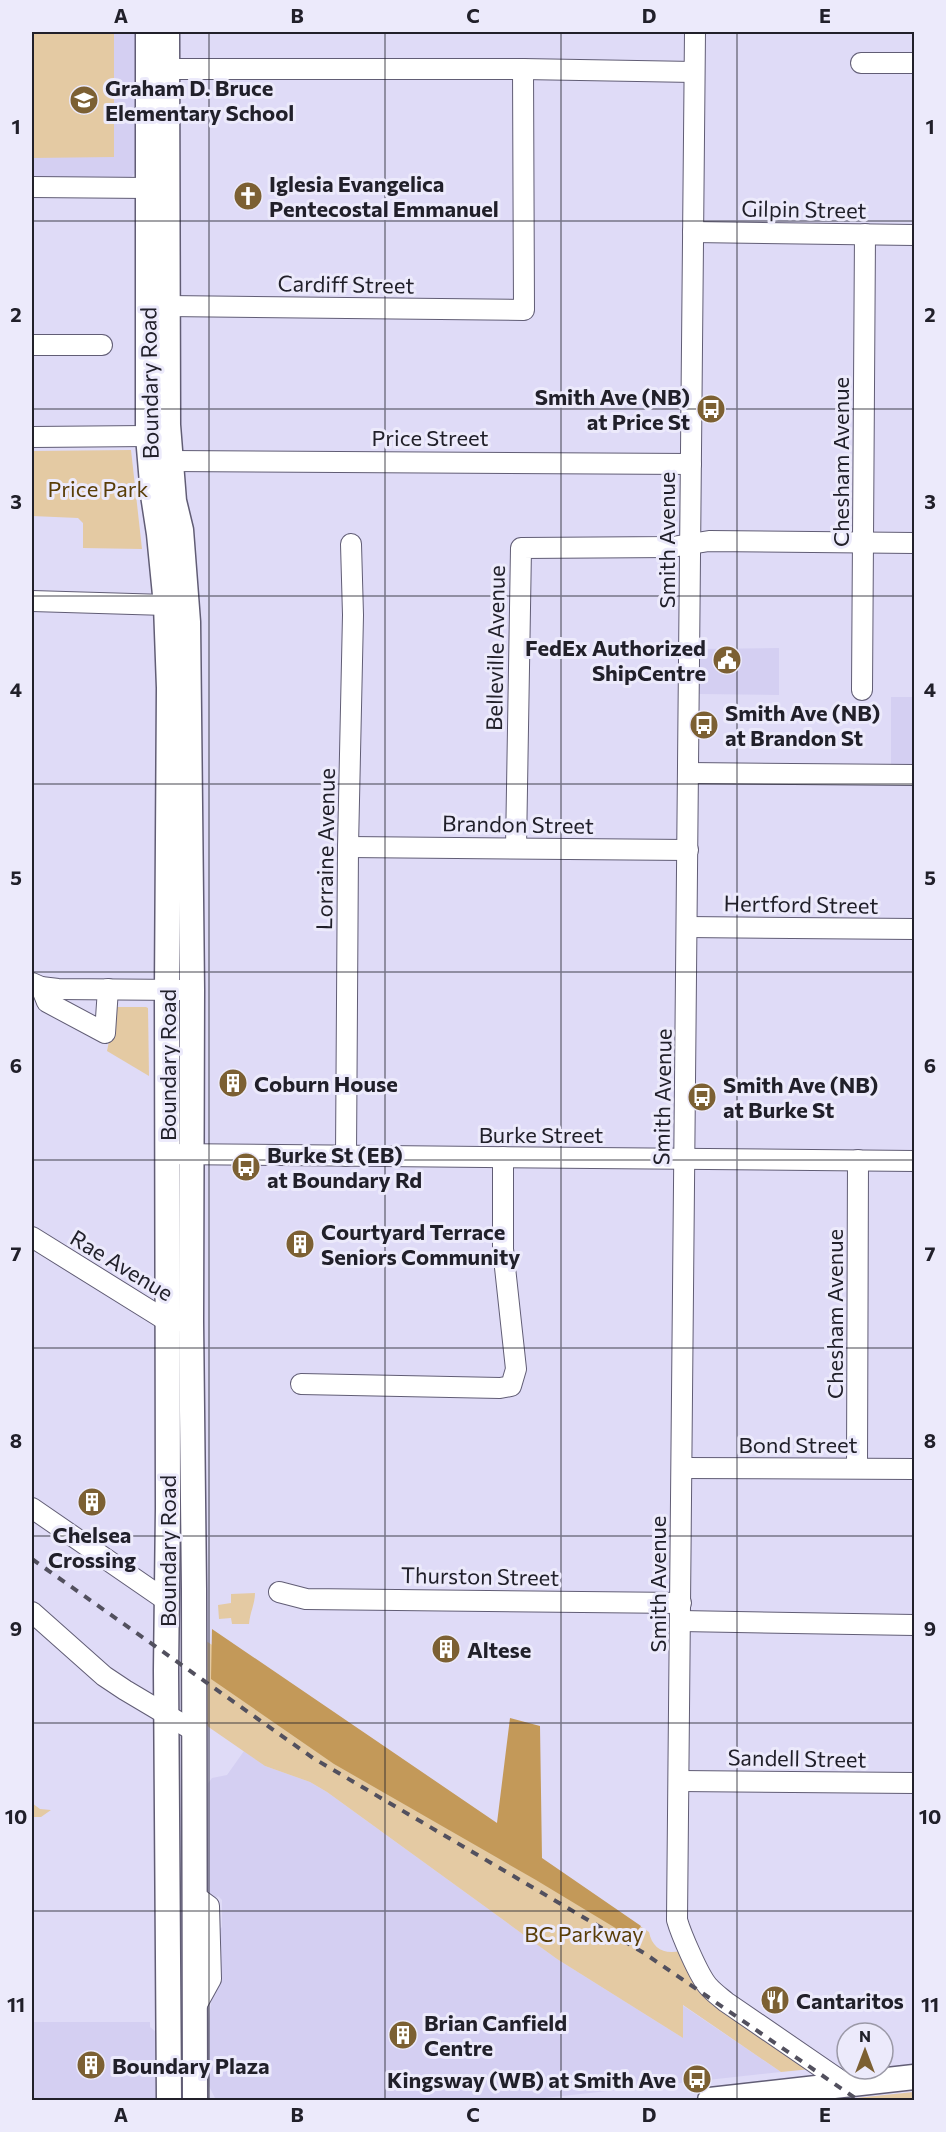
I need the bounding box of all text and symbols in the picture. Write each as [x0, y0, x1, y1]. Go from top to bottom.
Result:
text: A [114, 3, 128, 27]
text: B [290, 3, 304, 27]
text: C [466, 3, 480, 27]
text: D [642, 3, 656, 27]
text: E [819, 3, 831, 27]
place label: Graham D. Bruce Elementary School [105, 74, 294, 126]
school or university icon: Graham D. Bruce Elementary School [68, 84, 100, 116]
text: 1 [11, 114, 21, 138]
text: 1 [925, 114, 935, 138]
place label: Iglesia Evangelica Pentecostal Emmanuel [269, 170, 499, 222]
church icon: Iglesia Evangelica Pentecostal Emmanuel [232, 180, 264, 212]
street label: Gilpin Street [741, 194, 867, 224]
street label: Cardiff Street [277, 269, 415, 299]
text: 2 [10, 302, 22, 326]
text: 2 [924, 302, 936, 326]
street label: Boundary Road [134, 307, 164, 459]
street label: Chesham Avenue [827, 377, 854, 547]
place label: Smith Ave (NB) at Price St [535, 383, 690, 435]
bus stop icon: Smith Ave (NB) at Price St [695, 393, 727, 425]
street label: Price Street [371, 424, 489, 451]
street label: Smith Avenue [653, 472, 680, 608]
park label: Price Park [48, 475, 149, 502]
text: 3 [10, 489, 22, 513]
text: 3 [924, 489, 936, 513]
street label: Belleville Avenue [480, 565, 510, 731]
place label: FedEx Authorized ShipCentre [525, 634, 706, 686]
public building icon: FedEx Authorized ShipCentre [711, 644, 743, 676]
text: 4 [10, 677, 22, 701]
text: 4 [924, 677, 936, 701]
place label: Smith Ave (NB) at Brandon St [725, 699, 880, 751]
bus stop icon: Smith Ave (NB) at Brandon St [688, 709, 720, 741]
street label: Lorraine Avenue [310, 768, 340, 930]
street label: Brandon Street [442, 809, 594, 839]
text: 5 [10, 865, 22, 889]
text: 5 [924, 865, 936, 889]
street label: Hertford Street [723, 889, 879, 919]
street label: Boundary Road [154, 989, 181, 1141]
street label: Smith Avenue [647, 1028, 677, 1166]
text: 6 [10, 1053, 22, 1077]
text: 6 [924, 1053, 936, 1077]
building icon: Coburn House [217, 1067, 249, 1099]
place label: Coburn House [254, 1070, 398, 1097]
place label: Smith Ave (NB) at Burke St [723, 1071, 878, 1123]
bus stop icon: Smith Ave (NB) at Burke St [686, 1081, 718, 1113]
street label: Burke Street [479, 1121, 603, 1148]
place label: Burke St (EB) at Boundary Rd [267, 1141, 422, 1193]
bus stop icon: Burke St (EB) at Boundary Rd [230, 1151, 262, 1183]
place label: Courtyard Terrace Seniors Community [321, 1218, 520, 1270]
street label: Rae Avenue [66, 1224, 178, 1306]
building icon: Courtyard Terrace Seniors Community [284, 1228, 316, 1260]
street label: Chesham Avenue [821, 1229, 848, 1399]
text: 7 [11, 1241, 22, 1265]
text: 7 [925, 1241, 936, 1265]
text: 8 [10, 1428, 22, 1452]
text: 8 [924, 1428, 936, 1452]
street label: Bond Street [738, 1431, 858, 1458]
street label: Boundary Road [154, 1475, 181, 1627]
building icon: Chelsea Crossing [76, 1486, 108, 1518]
street label: Smith Avenue [644, 1516, 671, 1652]
place label: Chelsea Crossing [48, 1521, 136, 1573]
street label: Thurston Street [401, 1561, 559, 1591]
text: 9 [10, 1616, 22, 1640]
text: 9 [924, 1616, 936, 1640]
building icon: Altese [430, 1633, 462, 1665]
place label: Altese [467, 1636, 531, 1663]
street label: Sandell Street [727, 1743, 867, 1773]
text: 10 [5, 1804, 27, 1828]
text: 10 [919, 1804, 941, 1828]
park label: BC Parkway [524, 1920, 644, 1947]
restaurant icon: Cantaritos [759, 1984, 791, 2016]
place label: Cantaritos [796, 1987, 904, 2014]
text: 11 [7, 1992, 25, 2016]
text: 11 [921, 1992, 939, 2016]
place label: Brian Canfield Centre [424, 2009, 567, 2061]
building icon: Brian Canfield Centre [387, 2019, 419, 2051]
north arrow [835, 2021, 895, 2081]
text: N [859, 2026, 871, 2045]
building icon: Boundary Plaza [75, 2049, 107, 2081]
place label: Boundary Plaza [112, 2052, 270, 2079]
bus stop icon: Kingsway (WB) at Smith Ave [681, 2063, 713, 2095]
place label: Kingsway (WB) at Smith Ave [387, 2066, 676, 2093]
text: A [114, 2102, 128, 2126]
text: B [290, 2102, 304, 2126]
text: C [466, 2102, 480, 2126]
text: D [642, 2102, 656, 2126]
text: E [819, 2102, 831, 2126]

